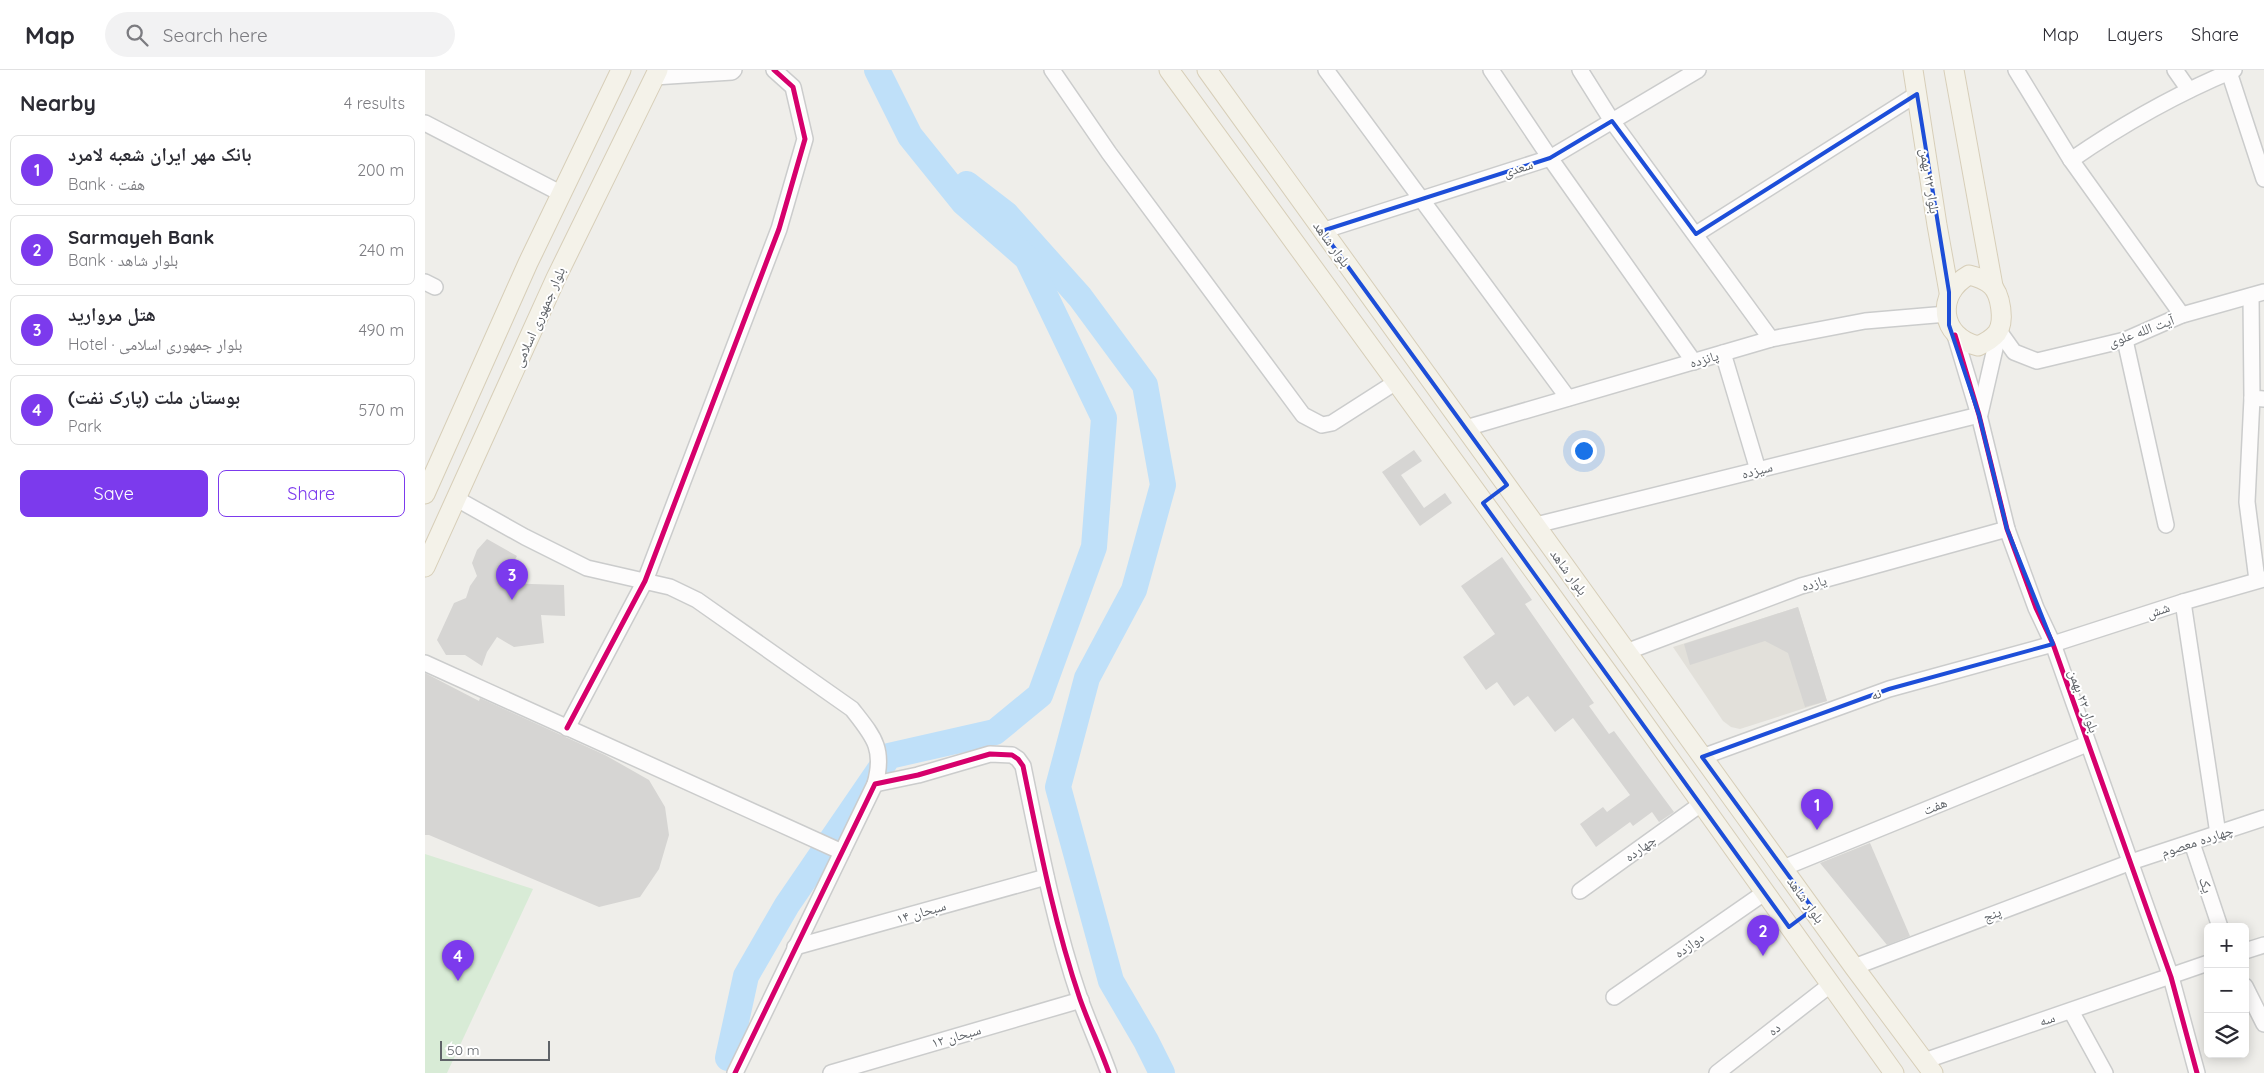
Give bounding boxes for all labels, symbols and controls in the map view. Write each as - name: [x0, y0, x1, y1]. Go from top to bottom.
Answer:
- search box: [105, 12, 455, 57]
- text: Map: [25, 20, 75, 50]
- icon: search: [123, 21, 151, 49]
- text: Search here: [163, 23, 268, 47]
- text: Map: [2042, 23, 2079, 46]
- text: Layers: [2107, 23, 2163, 46]
- text: Share: [2191, 23, 2239, 46]
- text: Nearby: [20, 90, 96, 116]
- text: 4 results: [344, 93, 405, 113]
- text: بانک مهر ایران شعبه لامرد: [68, 142, 251, 166]
- street label: بلوار ۲۲ بهمن: [1916, 147, 1944, 215]
- street label: سعدی: [1501, 155, 1535, 181]
- text: 1: [34, 160, 40, 180]
- text: 200 m: [357, 160, 404, 180]
- text: Bank · هفت: [68, 174, 145, 194]
- street label: بلوار شاهد: [1309, 217, 1355, 271]
- text: Sarmayeh Bank: [68, 225, 214, 249]
- text: 2: [32, 240, 42, 260]
- text: 240 m: [358, 240, 404, 260]
- text: Bank · بلوار شاهد: [68, 250, 178, 270]
- street label: بلوار جمهوری اسلامی: [509, 264, 569, 370]
- text: هتل مروارید: [68, 302, 156, 326]
- street label: آیت الله علوی: [2106, 311, 2177, 351]
- text: 3: [33, 320, 41, 340]
- text: 490 m: [358, 320, 404, 340]
- text: Hotel · بلوار جمهوری اسلامی: [68, 334, 242, 354]
- street label: پانزده: [1687, 346, 1721, 372]
- text: بوستان ملت (پارک نفت): [68, 385, 240, 409]
- text: 4: [32, 400, 42, 420]
- text: 570 m: [359, 400, 404, 420]
- text: Park: [68, 416, 102, 436]
- your location: [1571, 438, 1597, 464]
- street label: سیزده: [1740, 457, 1774, 483]
- button: Save: [20, 470, 208, 517]
- button: Share: [218, 470, 405, 517]
- street label: بلوار شاهد: [1546, 545, 1592, 599]
- pin: 3: [496, 559, 528, 600]
- street label: یازده: [1799, 571, 1829, 595]
- street label: شش: [2144, 598, 2172, 622]
- street label: بلوار ۲۲ بهمن: [2065, 667, 2103, 735]
- street label: نه: [1868, 684, 1884, 704]
- pin: 1: [1801, 789, 1833, 830]
- street label: هفت: [1921, 793, 1949, 819]
- street label: چهارده معصوم: [2159, 821, 2236, 862]
- street label: چهارده: [1621, 830, 1659, 865]
- street label: بلوار شاهد: [1783, 873, 1829, 927]
- street label: یک: [2195, 875, 2217, 896]
- street label: سبحان ۱۴: [894, 896, 948, 928]
- street label: پنج: [1980, 902, 2004, 927]
- pin: 2: [1747, 915, 1779, 956]
- map controls: [2204, 923, 2249, 1058]
- button: +: [2204, 923, 2249, 968]
- street label: دوازده: [1670, 928, 1708, 962]
- pin: 4: [442, 940, 474, 981]
- button: −: [2204, 968, 2249, 1013]
- street label: سه: [2037, 1008, 2057, 1030]
- button: layers: [2204, 1013, 2249, 1058]
- street label: ده: [1764, 1018, 1784, 1040]
- street label: سبحان ۱۲: [929, 1020, 983, 1052]
- scale bar: [440, 1038, 550, 1061]
- text: 50 m: [447, 1041, 480, 1059]

